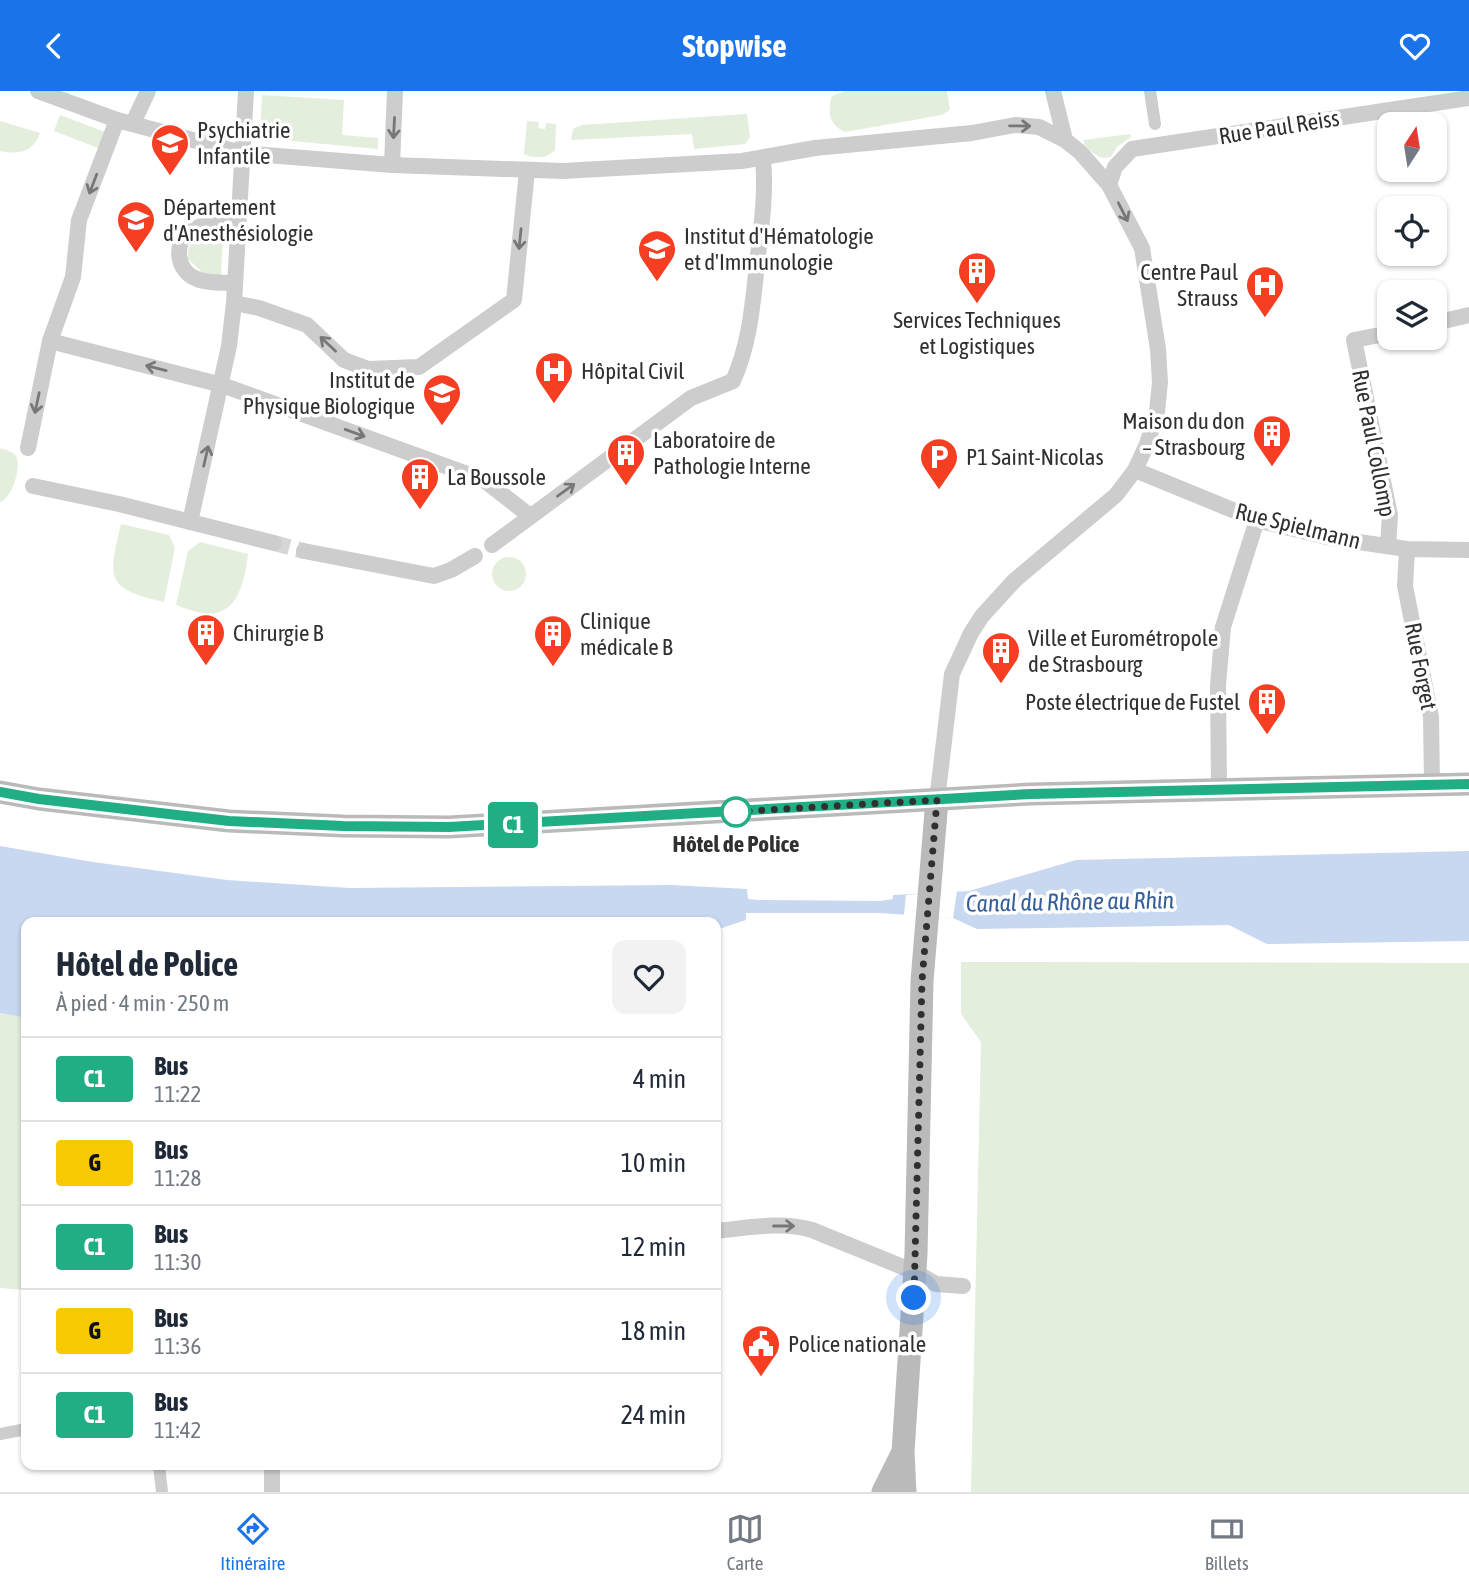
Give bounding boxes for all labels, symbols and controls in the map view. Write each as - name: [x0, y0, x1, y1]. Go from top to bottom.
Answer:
- icon: back: [35, 27, 73, 65]
- text: Stopwise: [682, 27, 787, 64]
- icon: heart: [1396, 27, 1434, 65]
- street label: Rue Paul Reiss: [1217, 105, 1341, 149]
- north arrow: [1377, 112, 1447, 182]
- map controls: [1377, 112, 1447, 350]
- one-way arrow: [387, 116, 400, 139]
- place label: Psychiatrie Infantile: [197, 117, 290, 169]
- one-way arrow: [1008, 120, 1031, 133]
- school or university icon: Psychiatrie Infantile: [149, 122, 191, 177]
- one-way arrow: [86, 173, 98, 195]
- place label: Département d'Anesthésiologie: [163, 194, 313, 246]
- button: locate: [1377, 196, 1447, 266]
- school or university icon: Département d'Anesthésiologie: [115, 199, 157, 254]
- one-way arrow: [1117, 201, 1130, 222]
- place label: Institut d'Hématologie et d'Immunologie: [684, 223, 874, 275]
- one-way arrow: [513, 227, 526, 250]
- school or university icon: Institut d'Hématologie et d'Immunologie: [636, 228, 678, 283]
- building icon: Services Techniques et Logistiques: [956, 250, 998, 305]
- place label: Centre Paul Strauss: [1140, 259, 1238, 311]
- hospital icon: Centre Paul Strauss: [1244, 264, 1286, 319]
- button: layers: [1377, 280, 1447, 350]
- place label: Services Techniques et Logistiques: [893, 307, 1061, 359]
- one-way arrow: [320, 336, 337, 353]
- hospital icon: Hôpital Civil: [533, 350, 575, 405]
- place label: Hôpital Civil: [581, 358, 684, 384]
- one-way arrow: [145, 361, 168, 374]
- place label: Institut de Physique Biologique: [243, 367, 415, 419]
- street label: Rue Paul Collomp: [1347, 367, 1401, 519]
- school or university icon: Institut de Physique Biologique: [421, 372, 463, 427]
- one-way arrow: [30, 391, 44, 414]
- place label: Maison du don – Strasbourg: [1122, 408, 1245, 460]
- building icon: Maison du don – Strasbourg: [1251, 413, 1293, 468]
- place label: Laboratoire de Pathologie Interne: [653, 427, 811, 479]
- one-way arrow: [344, 428, 366, 440]
- building icon: Laboratoire de Pathologie Interne: [605, 432, 647, 487]
- parking icon: P1 Saint-Nicolas: [918, 436, 960, 491]
- place label: P1 Saint-Nicolas: [966, 444, 1104, 470]
- one-way arrow: [199, 445, 213, 468]
- building icon: La Boussole: [399, 456, 441, 511]
- place label: La Boussole: [447, 464, 546, 490]
- one-way arrow: [556, 482, 575, 497]
- street label: Rue Spielmann: [1233, 498, 1363, 554]
- place label: Clinique médicale B: [580, 608, 673, 660]
- building icon: Chirurgie B: [185, 612, 227, 667]
- building icon: Clinique médicale B: [532, 613, 574, 668]
- place label: Chirurgie B: [233, 620, 324, 646]
- street label: Rue Forget: [1400, 620, 1442, 712]
- place label: Ville et Eurométropole de Strasbourg: [1028, 625, 1218, 677]
- building icon: Ville et Eurométropole de Strasbourg: [980, 630, 1022, 685]
- building icon: Poste électrique de Fustel: [1246, 681, 1288, 736]
- place label: Poste électrique de Fustel: [1025, 689, 1240, 715]
- marker: Hôtel de Police: [721, 797, 751, 827]
- line badge: C1: [482, 802, 544, 848]
- text: C1: [502, 811, 524, 838]
- place label: Hôtel de Police: [673, 831, 799, 857]
- water label: Canal du Rhône au Rhin: [966, 886, 1175, 917]
- button: heart: [612, 940, 686, 1014]
- text: Hôtel de Police: [56, 945, 238, 983]
- text: À pied · 4 min · 250 m: [56, 990, 229, 1016]
- text: Bus: [154, 1051, 188, 1081]
- text: 4 min: [633, 1064, 686, 1094]
- text: C1: [83, 1065, 106, 1092]
- text: 11:22: [154, 1081, 201, 1107]
- text: Bus: [154, 1135, 188, 1165]
- text: 10 min: [621, 1148, 686, 1178]
- text: G: [88, 1149, 101, 1176]
- text: 11:28: [154, 1165, 201, 1191]
- text: Bus: [154, 1219, 188, 1249]
- one-way arrow: [772, 1219, 795, 1233]
- text: 12 min: [621, 1232, 686, 1262]
- text: C1: [83, 1233, 106, 1260]
- text: 11:30: [154, 1249, 201, 1275]
- your location: [896, 1280, 931, 1315]
- text: Bus: [154, 1303, 188, 1333]
- text: 18 min: [621, 1316, 686, 1346]
- text: G: [88, 1317, 101, 1344]
- public building icon: Police nationale: [740, 1323, 782, 1378]
- place label: Police nationale: [788, 1331, 926, 1357]
- text: 11:36: [154, 1333, 201, 1359]
- text: Bus: [154, 1387, 188, 1417]
- text: 24 min: [621, 1400, 686, 1430]
- text: C1: [83, 1401, 106, 1428]
- text: 11:42: [154, 1417, 201, 1443]
- tab: Itinéraire: [220, 1510, 285, 1574]
- tab: Carte: [726, 1510, 764, 1574]
- tab: Billets: [1205, 1510, 1249, 1574]

